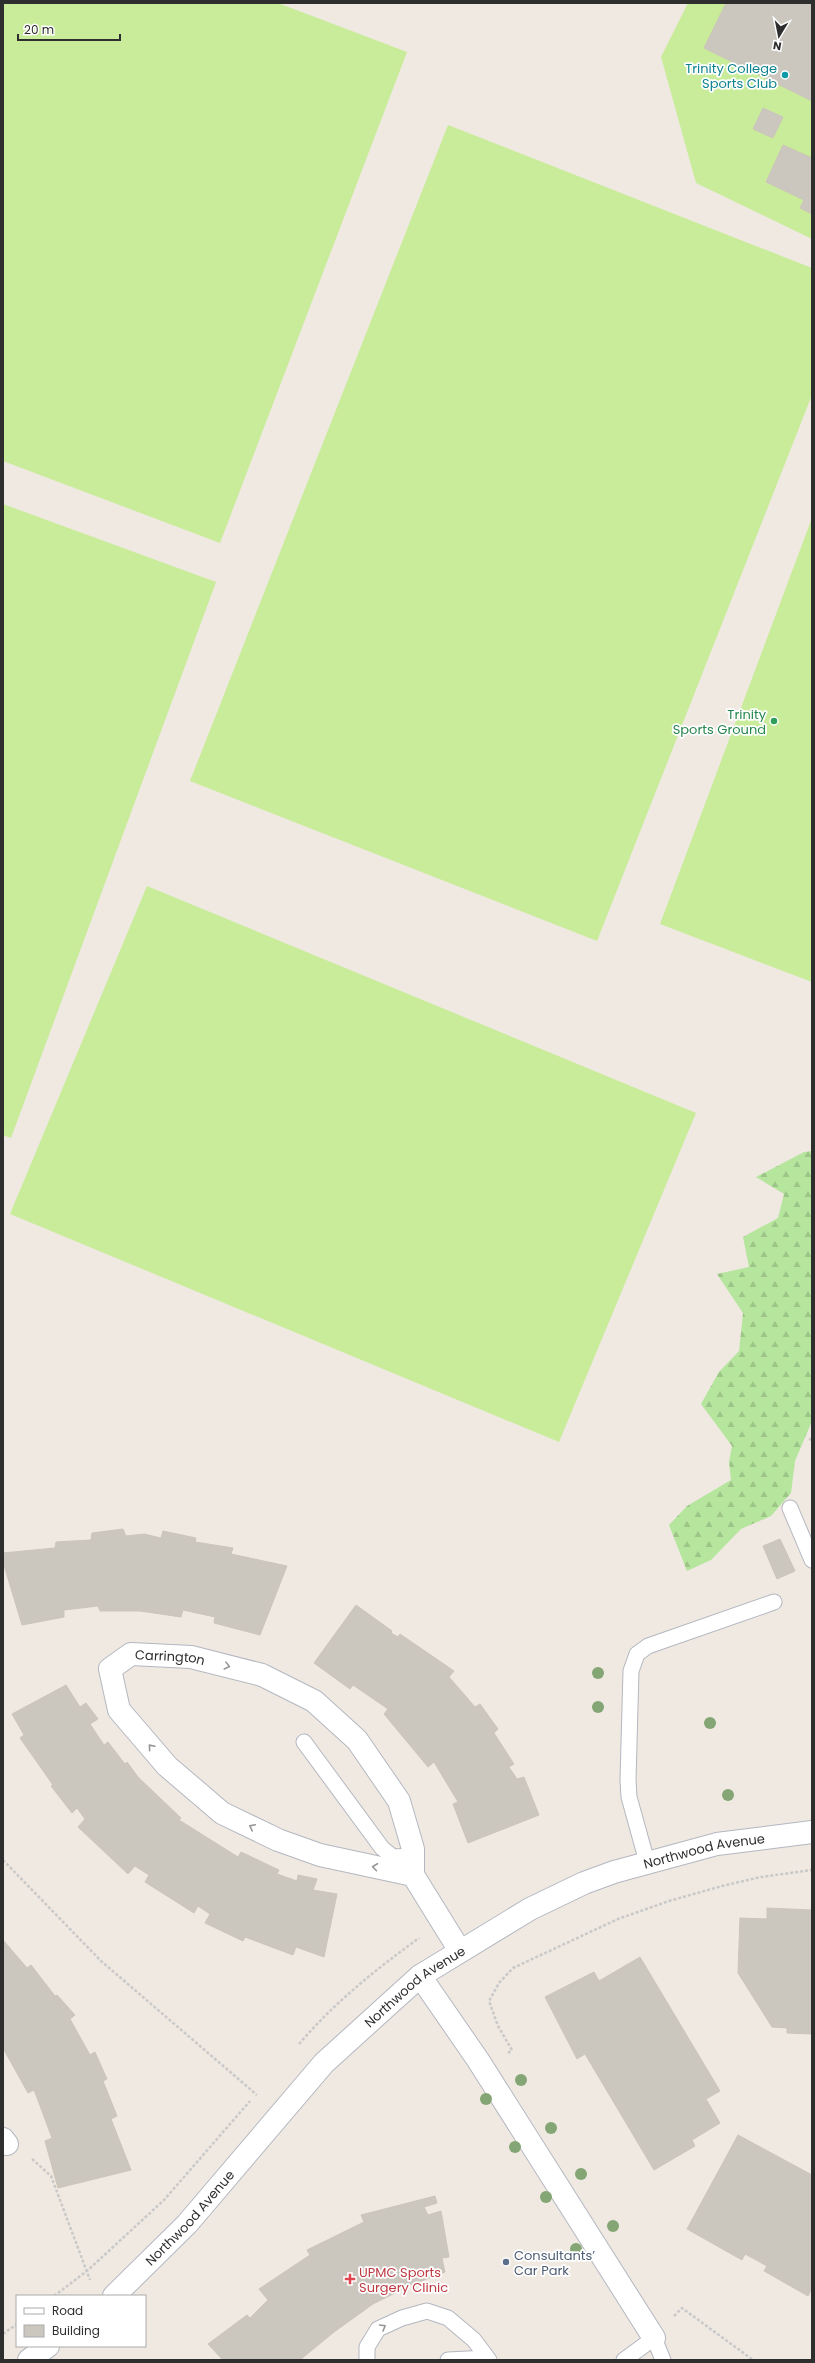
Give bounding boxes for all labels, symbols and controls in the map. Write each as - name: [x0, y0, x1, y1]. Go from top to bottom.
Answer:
- scale bar: [18, 16, 120, 42]
- north arrow: [759, 16, 799, 56]
- text: 20 m: [24, 21, 54, 38]
- text: N: [772, 37, 783, 54]
- place label: Trinity College Sports Club: [685, 59, 777, 93]
- marker: Trinity College Sports Club: [780, 70, 790, 80]
- place label: Trinity Sports Ground: [673, 705, 767, 739]
- marker: Trinity Sports Ground: [769, 716, 779, 726]
- street label: Carrington: [135, 1645, 207, 1670]
- one-way arrow: [223, 1661, 230, 1670]
- one-way arrow: [149, 1745, 156, 1752]
- one-way arrow: [249, 1825, 256, 1832]
- street label: Northwood Avenue: [641, 1829, 766, 1873]
- one-way arrow: [372, 1862, 378, 1871]
- street label: Northwood Avenue: [360, 1941, 469, 2032]
- street label: Northwood Avenue: [141, 2166, 239, 2270]
- place label: Consultants’ Car Park: [514, 2246, 595, 2280]
- marker: Consultants’ Car Park: [501, 2257, 511, 2267]
- place label: UPMC Sports Surgery Clinic: [359, 2263, 448, 2297]
- marker: UPMC Sports Surgery Clinic: [344, 2273, 356, 2285]
- legend: [16, 2295, 146, 2347]
- text: Road: [52, 2302, 83, 2319]
- text: Building: [52, 2322, 100, 2339]
- one-way arrow: [378, 2325, 385, 2332]

